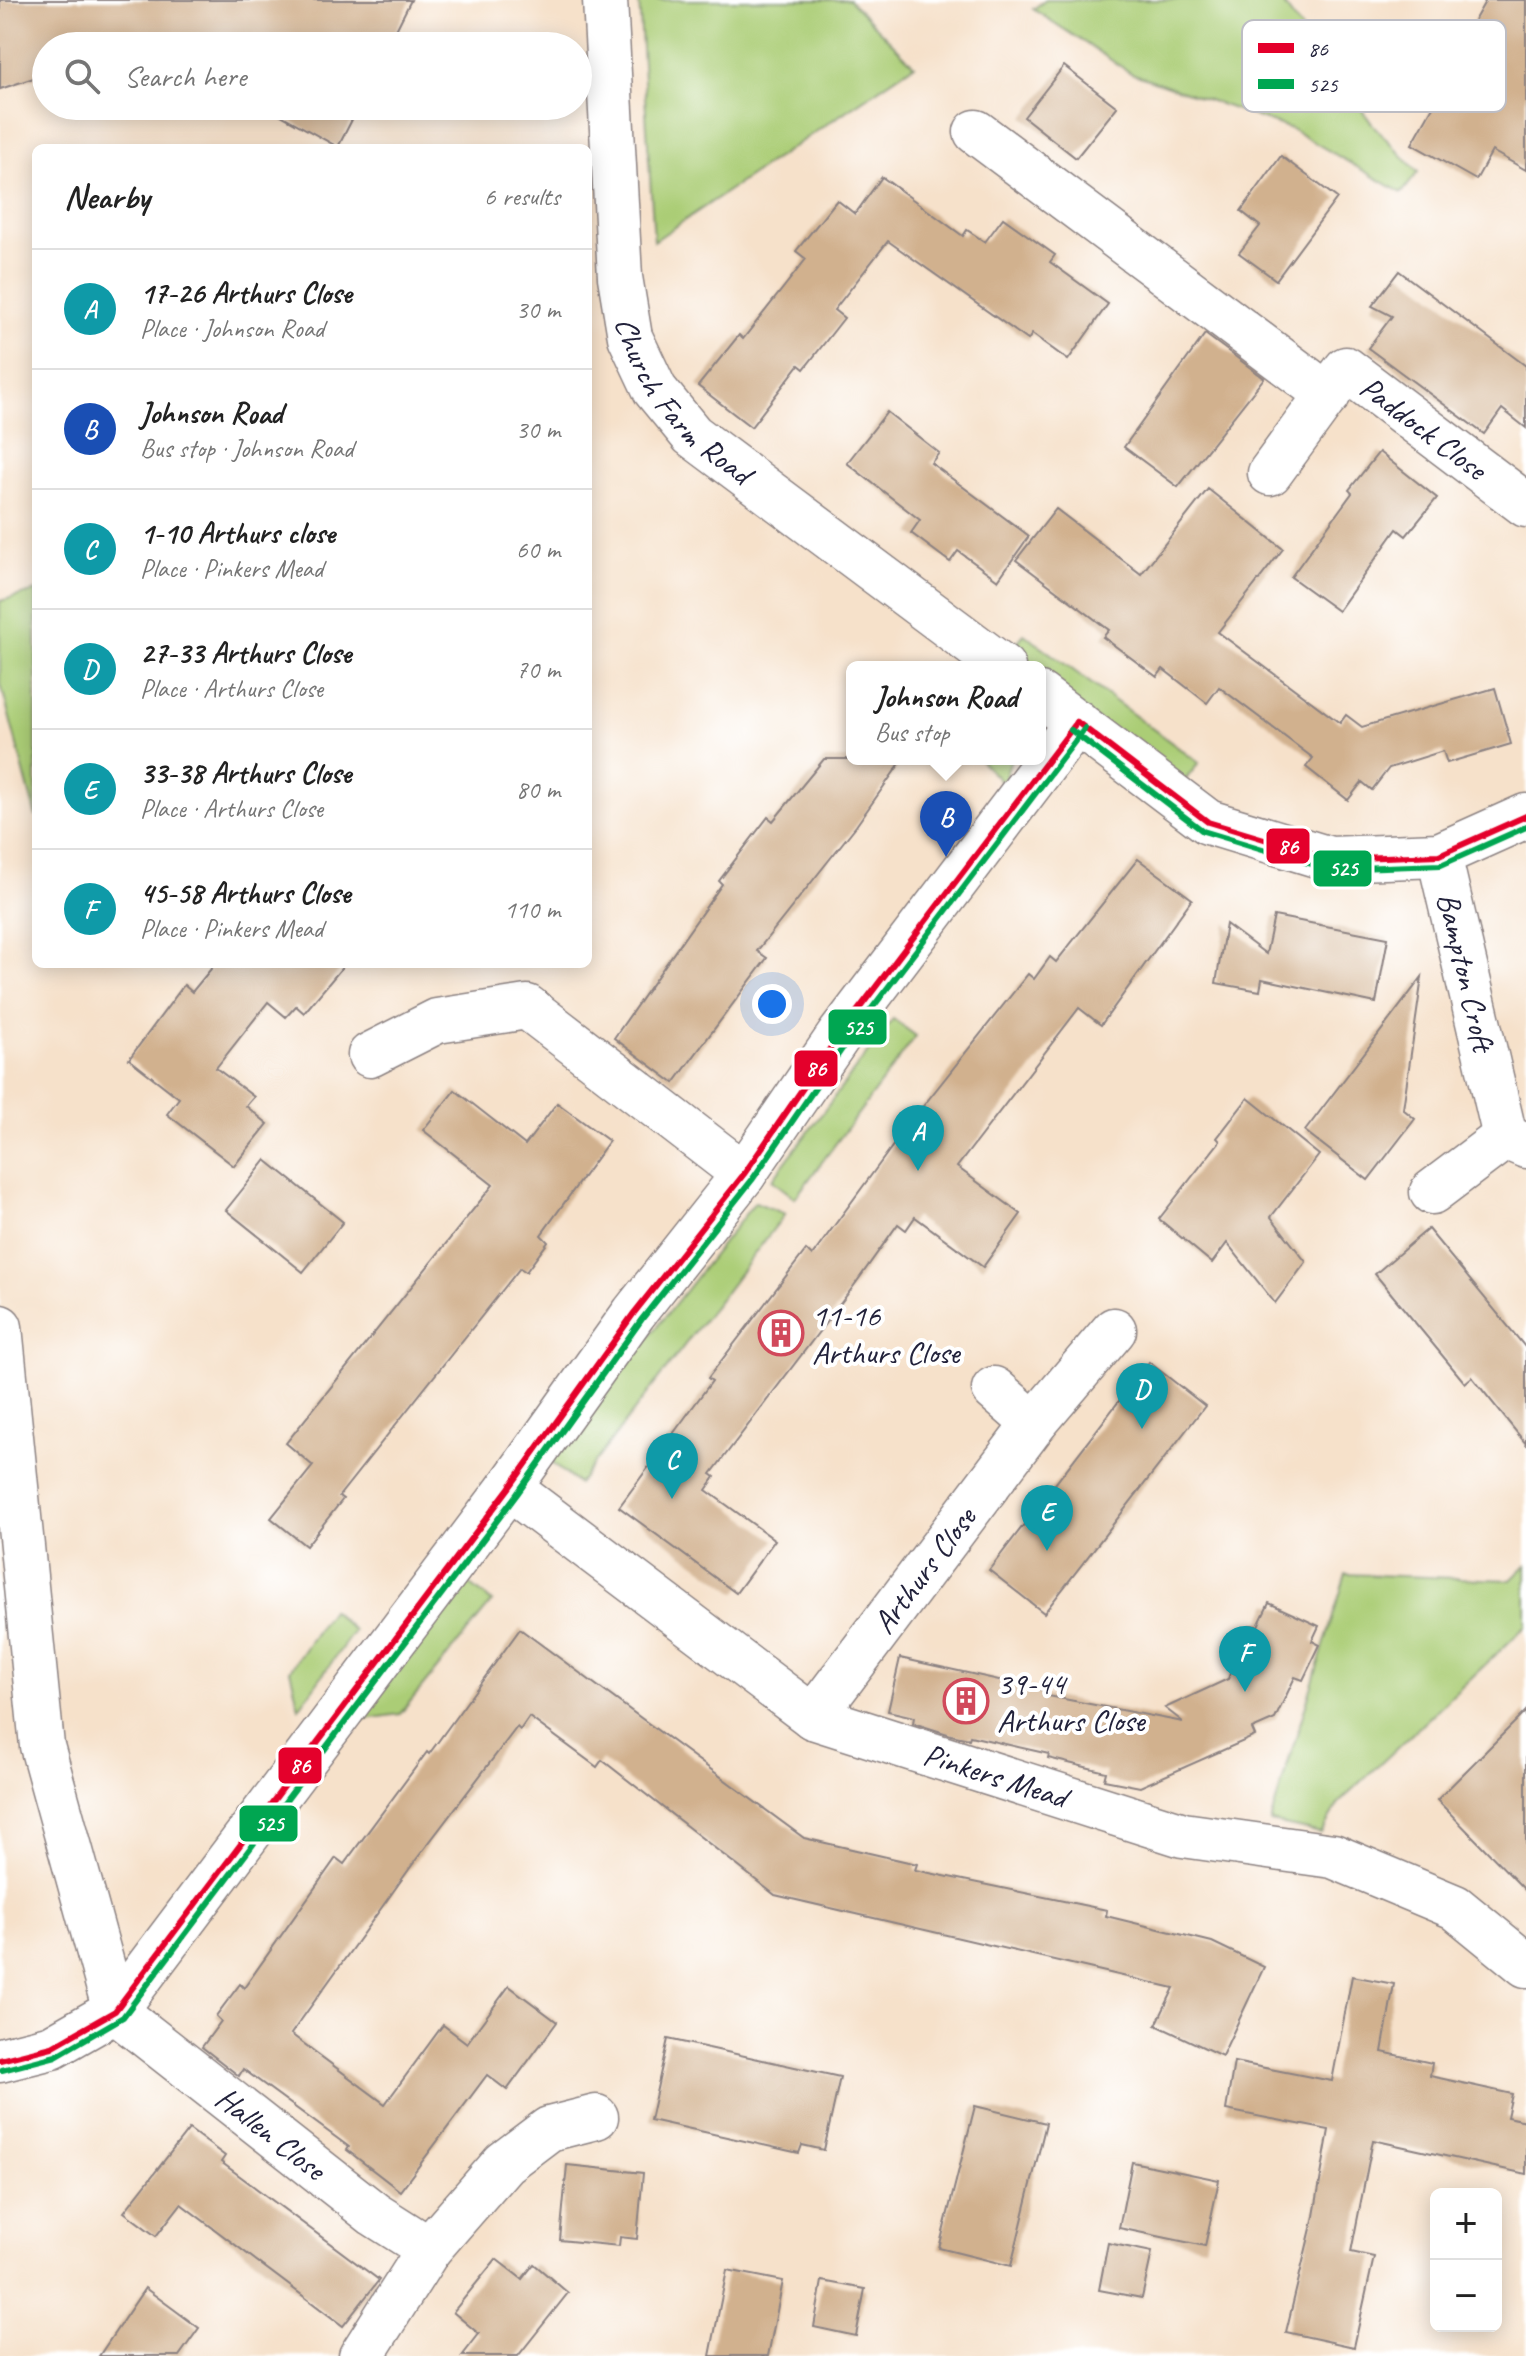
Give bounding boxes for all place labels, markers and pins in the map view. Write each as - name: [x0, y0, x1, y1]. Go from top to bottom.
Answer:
- pin: B: [920, 791, 972, 857]
- pin: A: [892, 1105, 944, 1171]
- place label: 11-16 Arthurs Close: [812, 1295, 962, 1373]
- building icon: 11-16 Arthurs Close: [757, 1309, 805, 1357]
- pin: D: [1116, 1363, 1168, 1429]
- pin: C: [646, 1433, 698, 1499]
- pin: E: [1021, 1485, 1073, 1551]
- pin: F: [1219, 1626, 1271, 1692]
- place label: 39-44 Arthurs Close: [997, 1663, 1147, 1741]
- building icon: 39-44 Arthurs Close: [942, 1677, 990, 1725]

